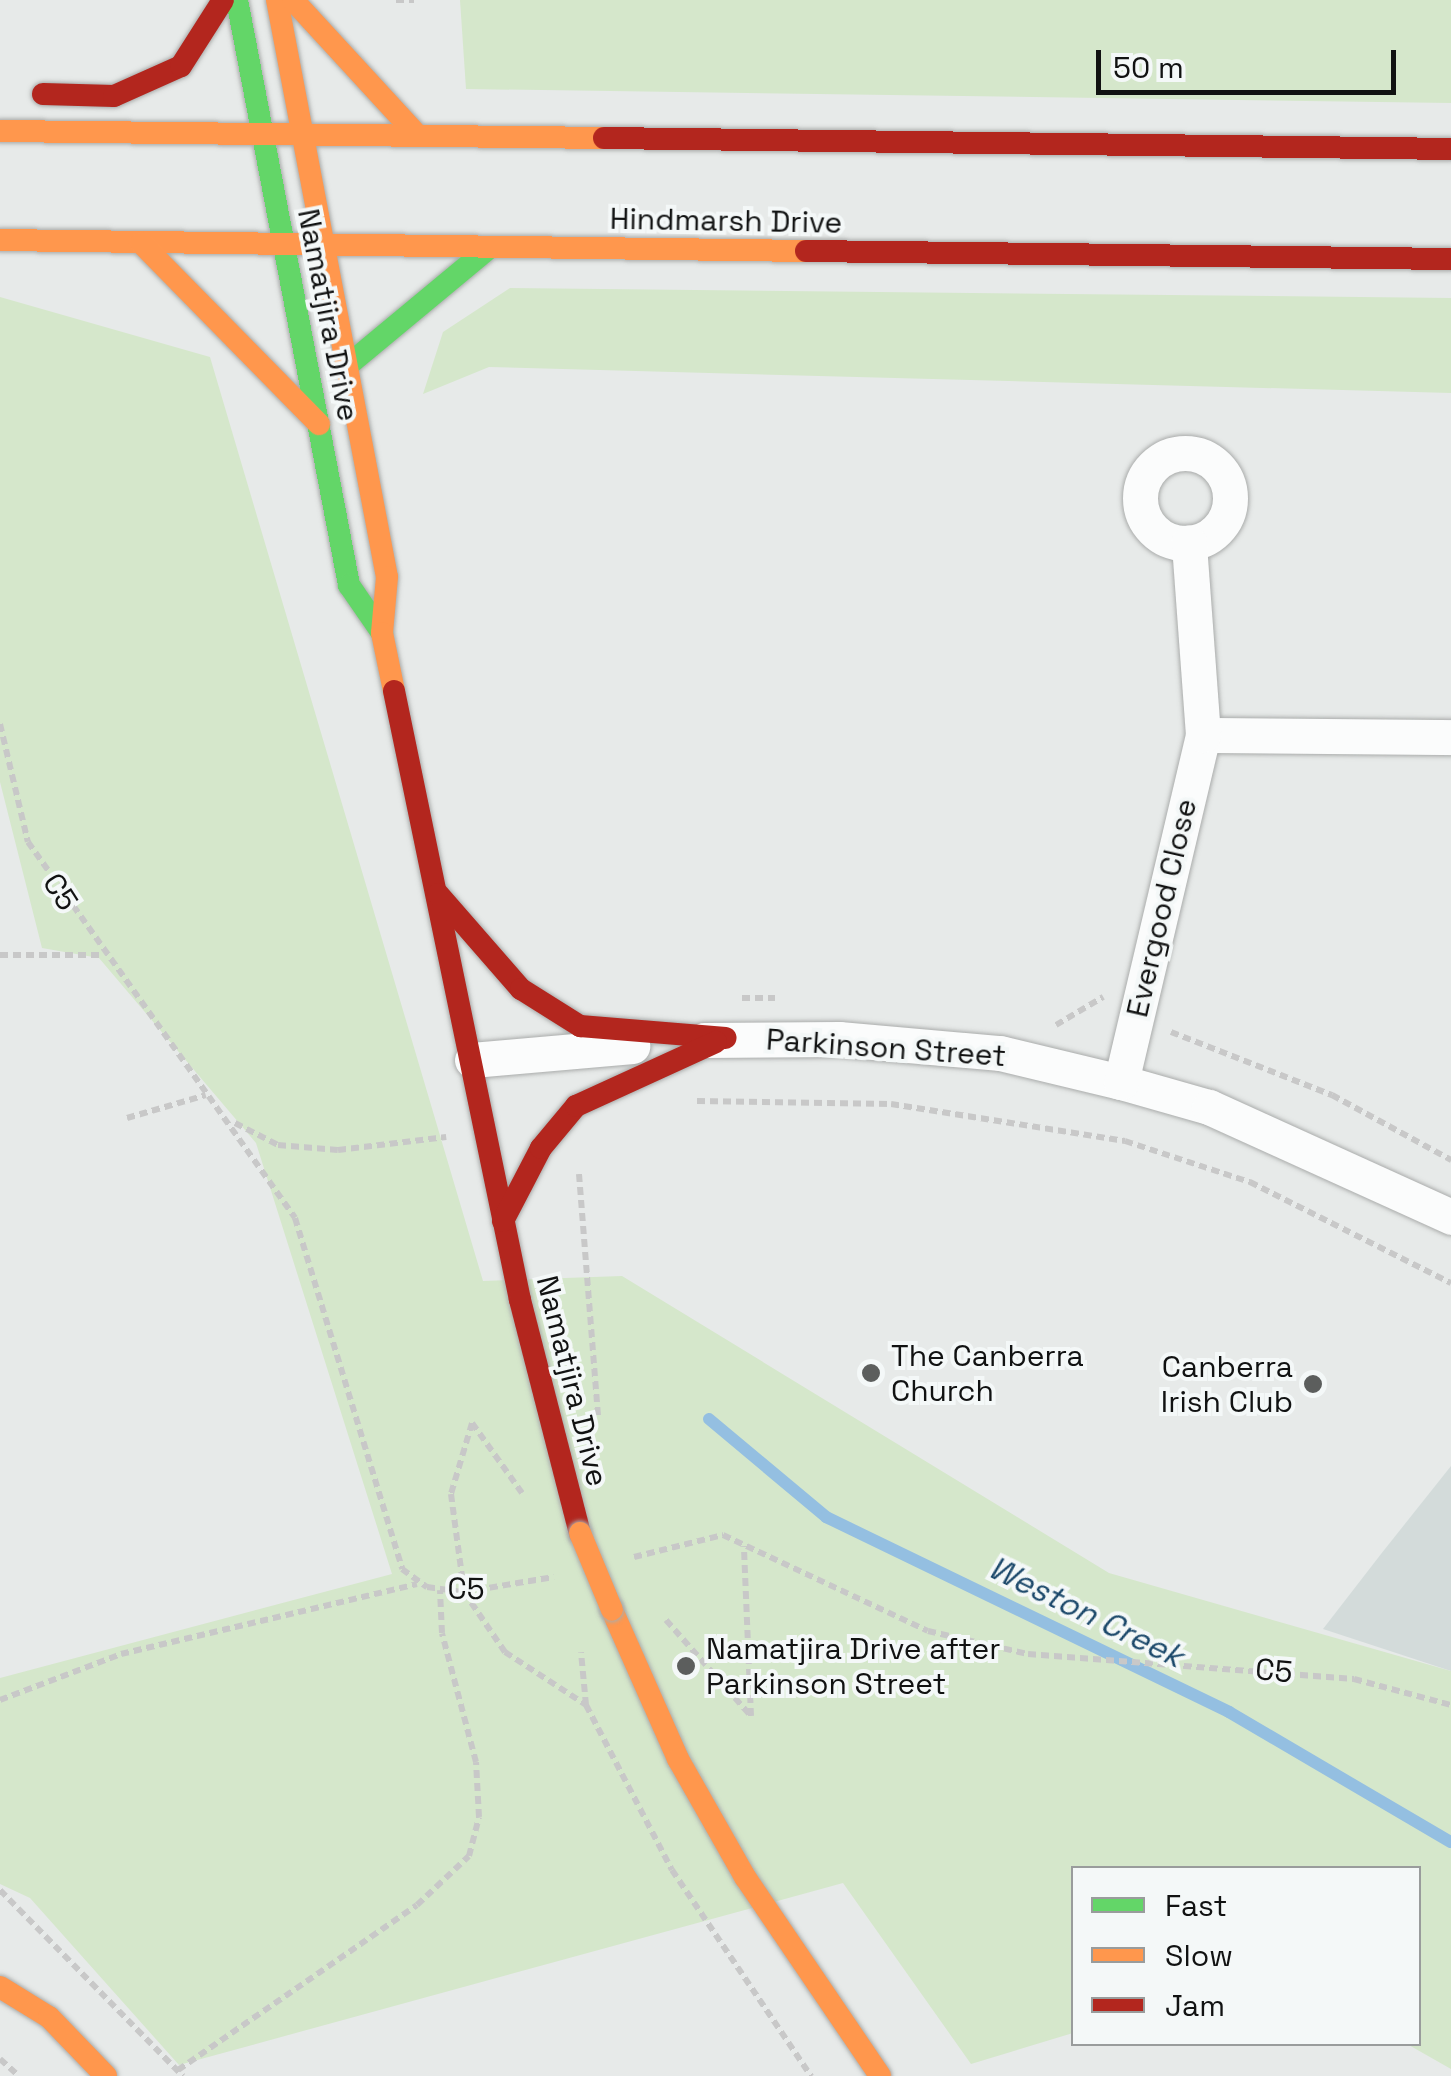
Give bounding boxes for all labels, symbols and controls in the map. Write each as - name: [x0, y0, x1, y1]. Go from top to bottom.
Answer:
- scale bar: [1101, 30, 1401, 92]
- text: 50 m: [1113, 48, 1184, 87]
- street label: Hindmarsh Drive: [609, 201, 843, 241]
- street label: Namatjira Drive: [290, 206, 366, 424]
- street label: Evergood Close: [1119, 795, 1205, 1021]
- street label: C5: [35, 867, 85, 917]
- street label: Parkinson Street: [765, 1022, 1007, 1074]
- street label: Namatjira Drive: [528, 1272, 616, 1490]
- place label: The Canberra Church: [891, 1338, 1084, 1408]
- place label: Canberra Irish Club: [1161, 1349, 1293, 1420]
- marker: The Canberra Church: [860, 1362, 882, 1384]
- marker: Canberra Irish Club: [1302, 1373, 1324, 1395]
- water label: Weston Creek: [982, 1548, 1190, 1676]
- street label: C5: [447, 1571, 485, 1607]
- place label: Namatjira Drive after Parkinson Street: [706, 1631, 1001, 1702]
- street label: C5: [1254, 1651, 1294, 1691]
- marker: Namatjira Drive after Parkinson Street: [675, 1655, 697, 1677]
- legend: [1071, 1866, 1421, 2046]
- text: Fast: [1165, 1886, 1227, 1925]
- text: Slow: [1165, 1936, 1233, 1975]
- text: Jam: [1165, 1986, 1225, 2025]

